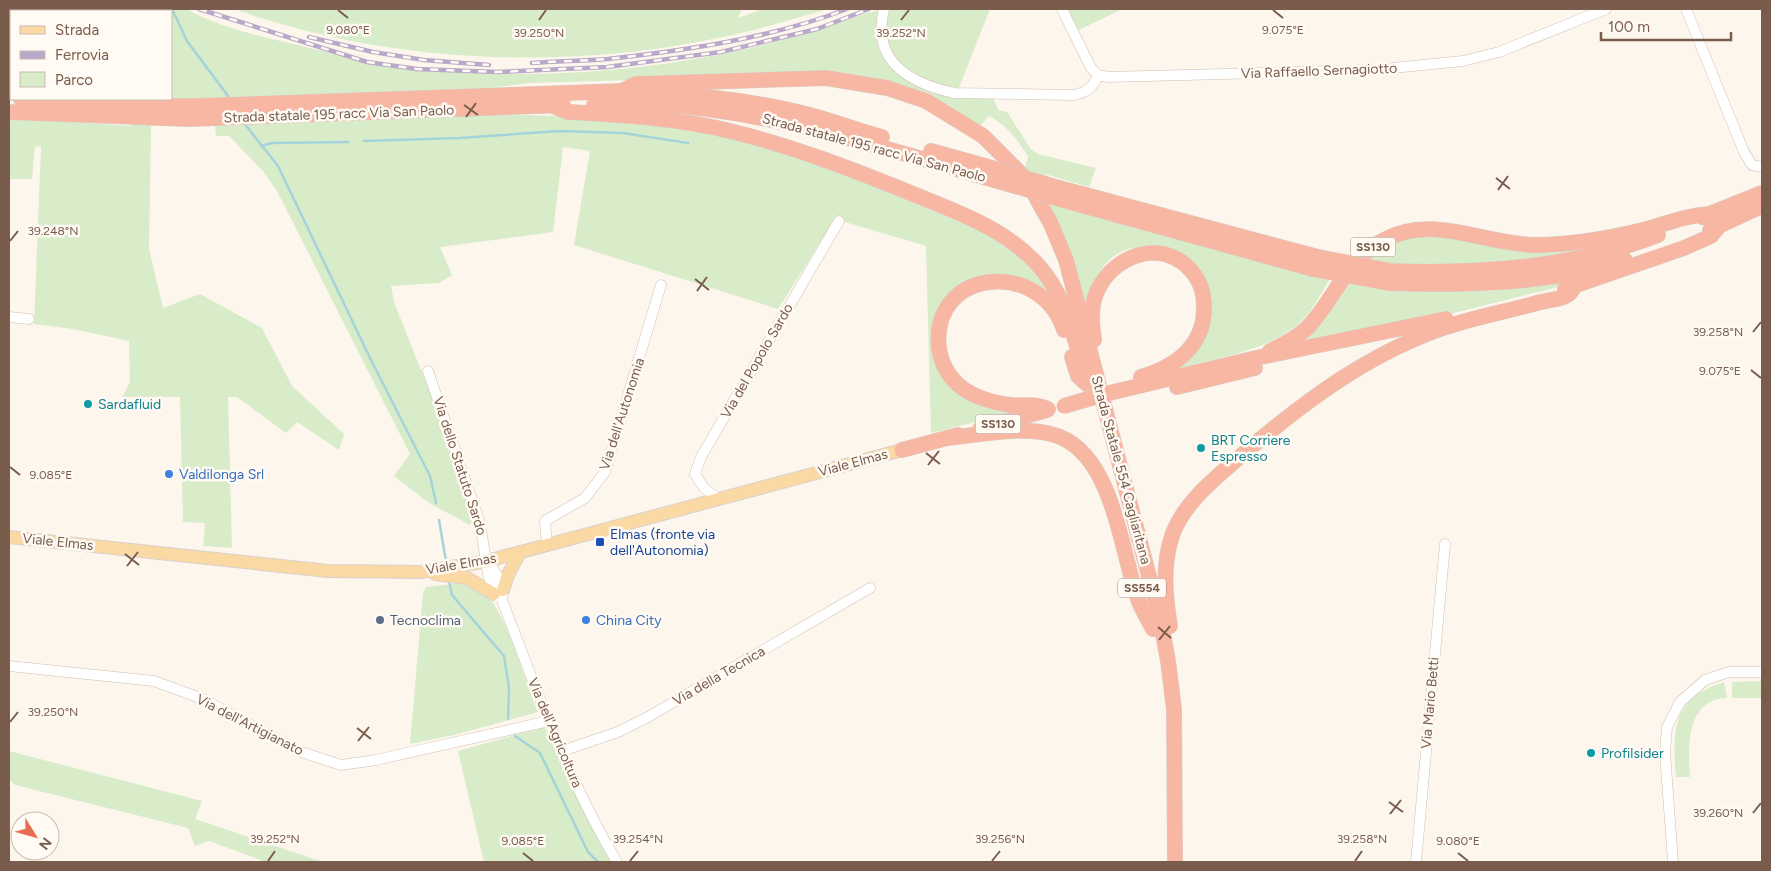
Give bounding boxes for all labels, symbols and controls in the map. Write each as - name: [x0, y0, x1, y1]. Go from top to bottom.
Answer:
- legend: [10, 10, 172, 100]
- scale bar: [1601, 10, 1731, 42]
- text: 100 m: [1608, 18, 1650, 36]
- text: Strada: [55, 21, 99, 39]
- text: 9.080°E: [326, 23, 370, 37]
- text: 9.075°E: [1262, 23, 1304, 37]
- text: 39.250°N: [514, 26, 564, 40]
- text: 39.252°N: [876, 26, 926, 40]
- text: Ferrovia: [55, 46, 109, 64]
- street label: Via Raffaello Sernagiotto: [1241, 60, 1397, 82]
- text: Parco: [55, 71, 93, 89]
- street label: Strada statale 195 racc Via San Paolo: [223, 101, 455, 127]
- street label: Strada statale 195 racc Via San Paolo: [760, 110, 988, 186]
- text: 39.248°N: [27, 224, 79, 238]
- road number: SS130: [1350, 238, 1396, 256]
- street label: Via del Popolo Sardo: [717, 301, 797, 421]
- text: 39.258°N: [1693, 325, 1743, 339]
- street label: Via dell'Autonomia: [596, 356, 648, 472]
- text: 9.075°E: [1699, 364, 1741, 378]
- street label: Strada Statale 554 Cagliaritana: [1088, 374, 1154, 566]
- street label: Via dello Statuto Sardo: [430, 394, 490, 538]
- place label: Sardafluid: [98, 396, 161, 413]
- marker: Sardafluid: [82, 398, 94, 410]
- road number: SS130: [976, 414, 1020, 434]
- place label: BRT Corriere Espresso: [1211, 432, 1291, 465]
- marker: BRT Corriere Espresso: [1195, 442, 1207, 454]
- street label: Viale Elmas: [816, 446, 890, 480]
- place label: Valdilonga Srl: [179, 466, 264, 483]
- text: 9.085°E: [30, 468, 72, 482]
- marker: Valdilonga Srl: [163, 468, 175, 480]
- place label: Elmas (fronte via dell'Autonomia): [610, 526, 715, 559]
- street label: Viale Elmas: [22, 530, 94, 554]
- marker: Elmas (fronte via dell'Autonomia): [594, 536, 606, 548]
- street label: Viale Elmas: [424, 549, 498, 579]
- road number: SS554: [1118, 578, 1166, 598]
- place label: Tecnoclima: [390, 612, 461, 629]
- place label: China City: [596, 612, 662, 629]
- marker: Tecnoclima: [374, 614, 386, 626]
- marker: China City: [580, 614, 592, 626]
- street label: Via della Tecnica: [670, 643, 768, 709]
- street label: Via Mario Betti: [1418, 656, 1442, 750]
- street label: Via dell'Agricoltura: [524, 676, 586, 790]
- street label: Via dell'Artigianato: [194, 691, 306, 759]
- text: 39.250°N: [28, 705, 78, 719]
- place label: Profilsider: [1601, 745, 1664, 762]
- marker: Profilsider: [1585, 747, 1597, 759]
- text: 39.260°N: [1693, 806, 1743, 820]
- north arrow: [10, 811, 60, 861]
- text: 39.252°N: [250, 832, 300, 846]
- text: 39.254°N: [613, 832, 663, 846]
- text: 39.256°N: [975, 832, 1025, 846]
- text: 39.258°N: [1337, 832, 1387, 846]
- text: N: [35, 834, 55, 853]
- text: 9.085°E: [502, 834, 544, 848]
- text: 9.080°E: [1436, 834, 1480, 848]

